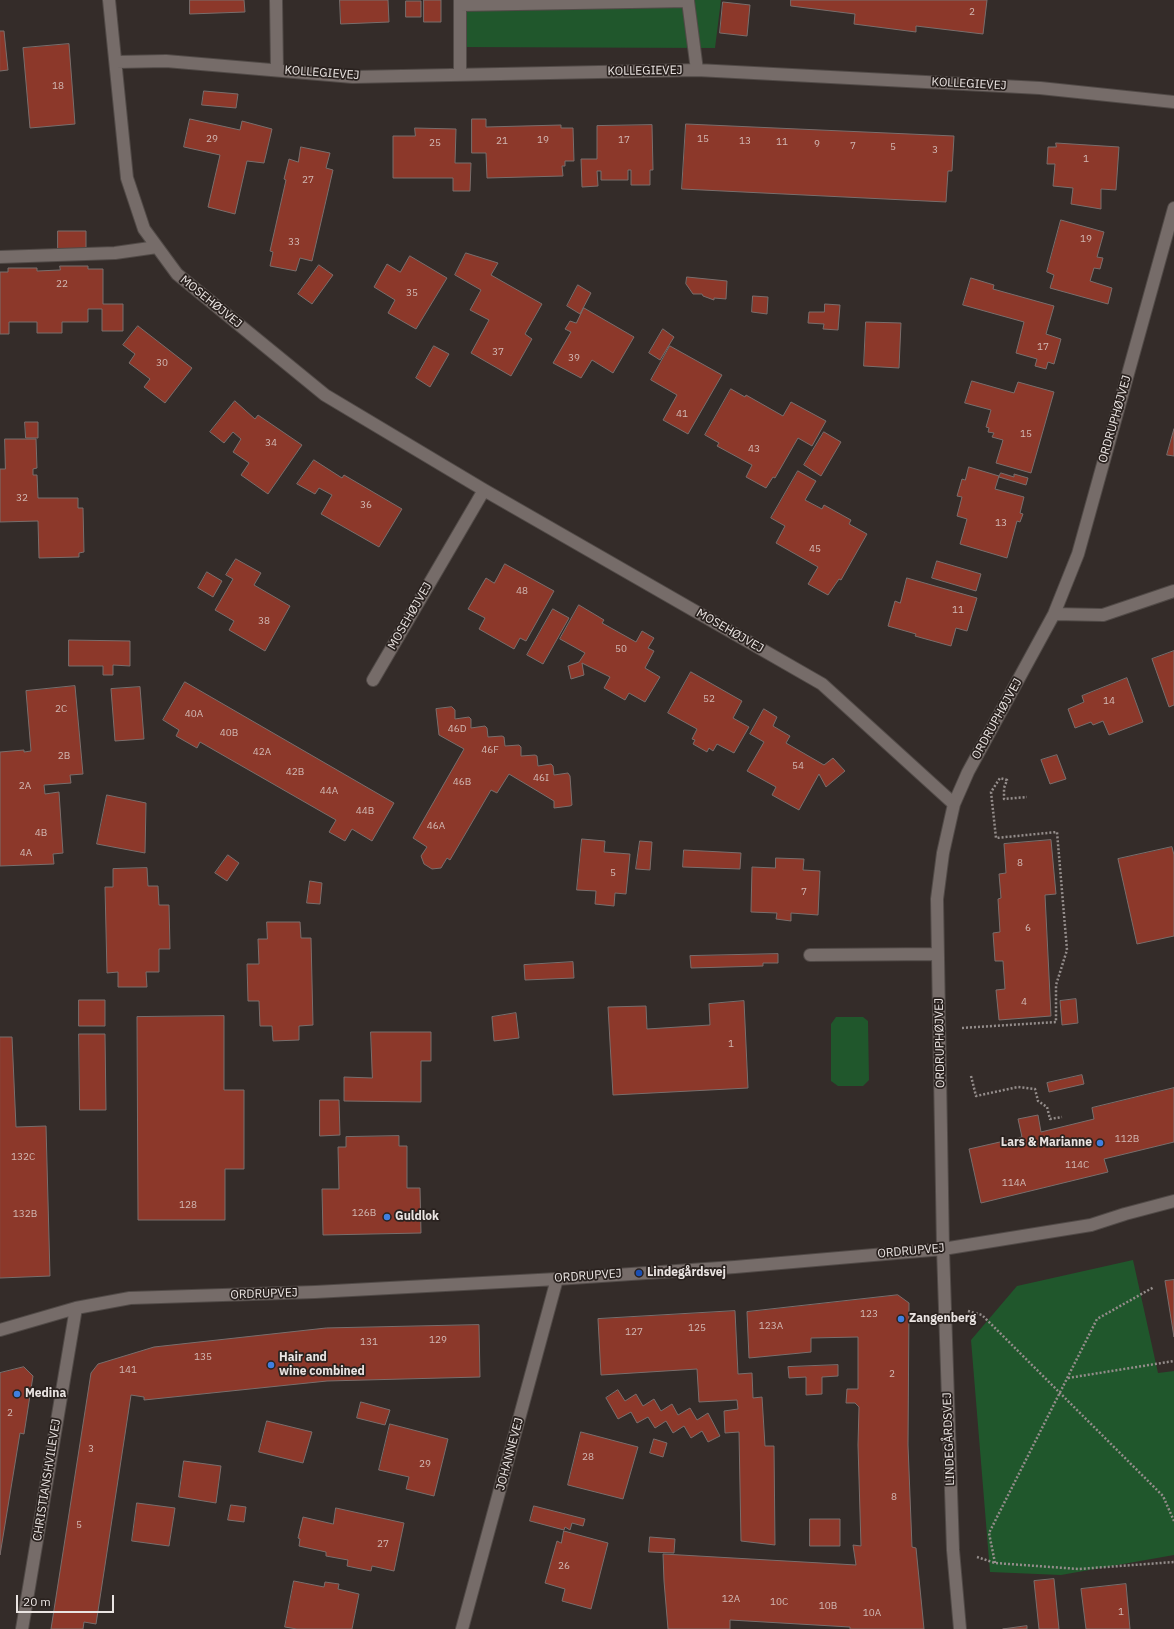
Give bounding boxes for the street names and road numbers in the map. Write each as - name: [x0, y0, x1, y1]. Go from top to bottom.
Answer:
- street label: KOLLEGIEVEJ: [284, 63, 360, 83]
- street label: KOLLEGIEVEJ: [607, 63, 683, 79]
- street label: KOLLEGIEVEJ: [931, 75, 1007, 93]
- street label: MOSEHØJVEJ: [177, 273, 245, 331]
- street label: ORDRUPHØJVEJ: [1096, 374, 1134, 464]
- street label: MOSEHØJVEJ: [385, 580, 435, 652]
- street label: MOSEHØJVEJ: [694, 606, 766, 656]
- street label: ORDRUPHØJVEJ: [969, 676, 1025, 762]
- street label: ORDRUPHØJVEJ: [932, 998, 948, 1088]
- street label: ORDRUPVEJ: [877, 1241, 945, 1261]
- street label: ORDRUPVEJ: [554, 1266, 622, 1286]
- street label: ORDRUPVEJ: [230, 1286, 298, 1302]
- street label: LINDEGÅRDSVEJ: [940, 1392, 958, 1486]
- street label: JOHANNEVEJ: [493, 1416, 527, 1492]
- street label: CHRISTIANSHVILEVEJ: [30, 1418, 64, 1542]

